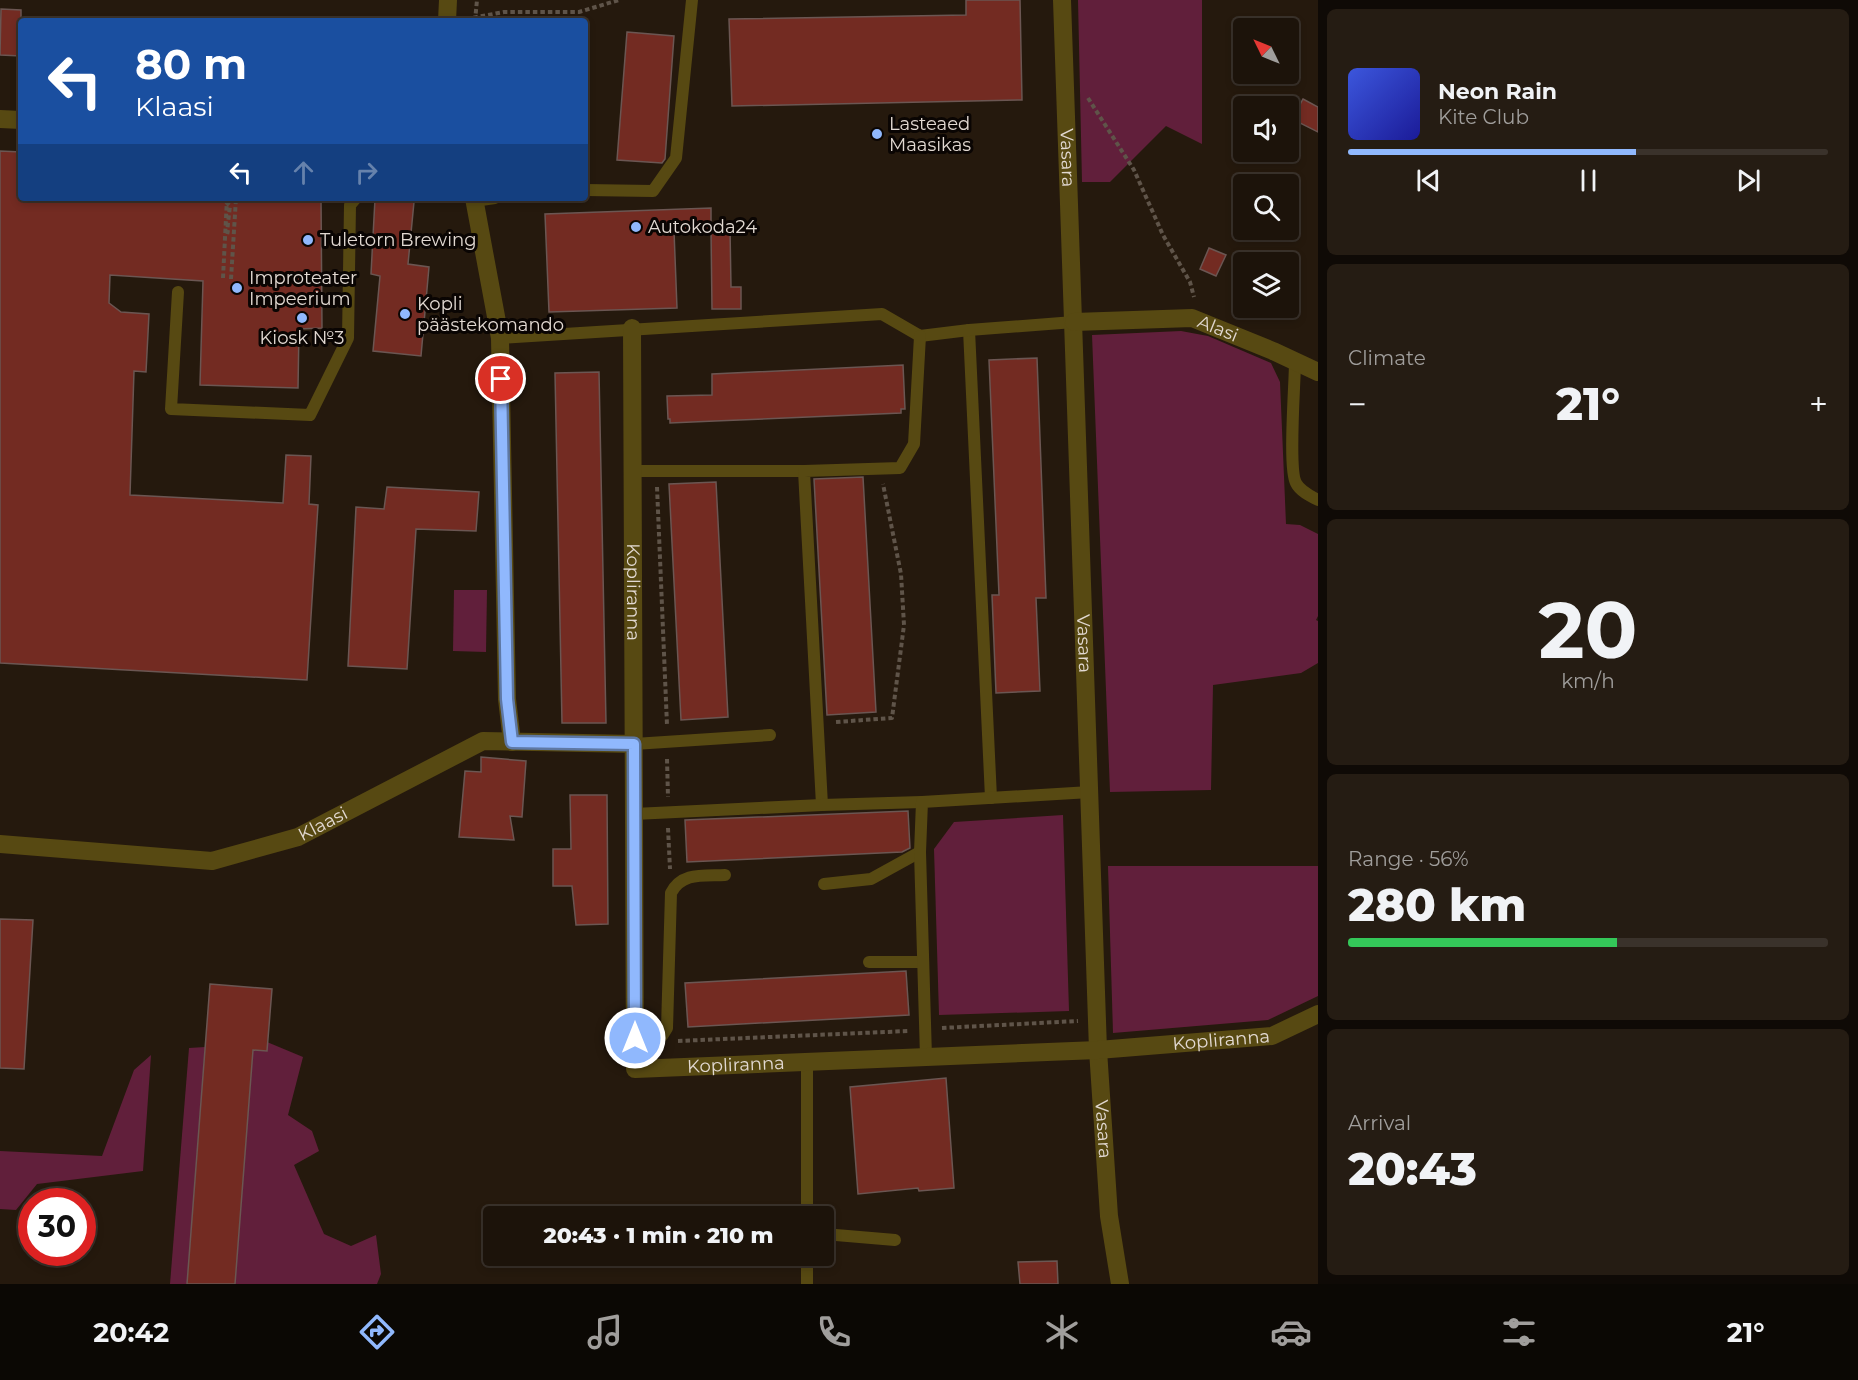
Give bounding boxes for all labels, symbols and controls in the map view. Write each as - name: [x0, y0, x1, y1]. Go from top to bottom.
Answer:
- north arrow: [1233, 18, 1299, 84]
- map controls: [1233, 18, 1299, 318]
- text: 80 m: [135, 38, 247, 90]
- icon: left: [36, 42, 114, 120]
- text: Neon Rain: [1438, 78, 1557, 105]
- text: Klaasi: [135, 90, 214, 123]
- button: sound: [1233, 96, 1299, 162]
- text: Kite Club: [1438, 105, 1529, 129]
- place label: Lasteaed Maasikas: [889, 113, 971, 156]
- marker: Lasteaed Maasikas: [870, 127, 884, 141]
- street label: Vasara: [1055, 128, 1079, 188]
- icon: left: [224, 156, 257, 189]
- icon: ahead: [287, 156, 320, 189]
- icon: right: [350, 156, 383, 189]
- icon: previous: [1412, 164, 1445, 197]
- icon: pause: [1572, 164, 1605, 197]
- icon: next: [1732, 164, 1765, 197]
- button: search: [1233, 174, 1299, 240]
- place label: Autokoda24: [648, 216, 757, 238]
- marker: Autokoda24: [629, 220, 643, 234]
- place label: Tuletorn Brewing: [320, 229, 477, 251]
- marker: Tuletorn Brewing: [301, 233, 315, 247]
- button: layers: [1233, 252, 1299, 318]
- place label: Improteater Impeerium: [249, 267, 357, 310]
- marker: Improteater Impeerium: [230, 281, 244, 295]
- place label: Kopli päästekomando: [417, 293, 564, 336]
- marker: Kopli päästekomando: [398, 307, 412, 321]
- street label: Alasi: [1194, 310, 1241, 347]
- marker: Kiosk №3: [295, 311, 309, 325]
- place label: Kiosk №3: [260, 327, 344, 349]
- text: Climate: [1348, 346, 1426, 370]
- pin: [475, 353, 526, 404]
- icon: arrive: [484, 362, 517, 395]
- text: 21°: [1556, 376, 1620, 431]
- text: −: [1348, 384, 1367, 424]
- text: +: [1809, 384, 1828, 424]
- street label: Kopliranna: [622, 543, 644, 641]
- text: 20: [1539, 582, 1637, 678]
- street label: Vasara: [1072, 614, 1096, 673]
- text: km/h: [1561, 669, 1615, 693]
- street label: Klaasi: [294, 802, 351, 846]
- text: Range · 56%: [1348, 847, 1469, 871]
- text: 280 km: [1348, 877, 1526, 932]
- position arrow: [603, 1006, 667, 1070]
- street label: Kopliranna: [1172, 1025, 1271, 1055]
- street label: Kopliranna: [687, 1052, 785, 1078]
- street label: Vasara: [1090, 1099, 1116, 1159]
- text: Arrival: [1348, 1111, 1411, 1135]
- text: 20:43: [1348, 1141, 1477, 1196]
- speed limit sign: 30: [18, 1188, 96, 1266]
- text: 20:43 · 1 min · 210 m: [544, 1222, 773, 1249]
- icon: directions: [356, 1311, 398, 1353]
- icon: music: [584, 1311, 626, 1353]
- icon: phone: [813, 1311, 855, 1353]
- icon: climate: [1041, 1311, 1083, 1353]
- icon: car: [1270, 1311, 1312, 1353]
- icon: filters: [1498, 1311, 1540, 1353]
- text: 20:42: [93, 1316, 169, 1349]
- text: 21°: [1727, 1316, 1765, 1349]

